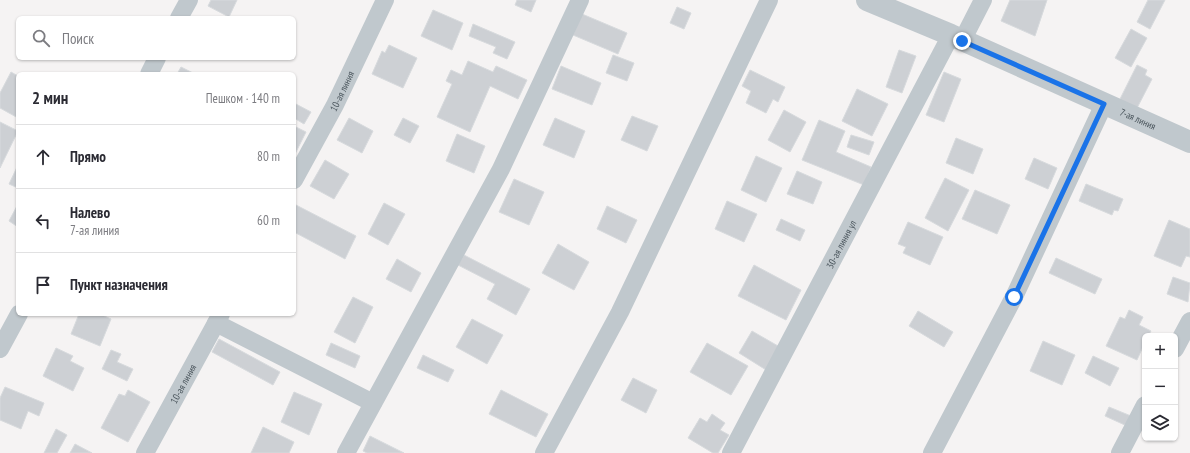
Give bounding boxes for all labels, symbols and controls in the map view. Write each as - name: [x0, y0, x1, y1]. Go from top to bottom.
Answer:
- search box: [16, 16, 296, 60]
- icon: search: [30, 27, 52, 49]
- text: Поиск: [62, 29, 94, 48]
- route end: [953, 32, 971, 50]
- street label: 10-ая линия: [326, 69, 357, 113]
- text: 2 мин: [32, 87, 68, 109]
- text: Пешком · 140 m: [206, 90, 280, 107]
- street label: 7-ая линия: [1118, 105, 1158, 133]
- icon: ahead: [32, 146, 54, 168]
- text: Прямо: [70, 147, 106, 166]
- text: 80 m: [257, 148, 280, 165]
- text: Налево: [70, 203, 110, 222]
- icon: left: [32, 210, 54, 232]
- text: 60 m: [257, 212, 280, 229]
- street label: 30-ая линия ул: [823, 218, 859, 271]
- text: 7-ая линия: [70, 222, 119, 239]
- icon: arrive: [32, 274, 54, 296]
- text: Пункт назначения: [70, 275, 168, 294]
- route start: [1005, 288, 1023, 306]
- map controls: [1142, 333, 1178, 441]
- button: +: [1142, 333, 1178, 369]
- street label: 10-ая линия: [167, 362, 199, 406]
- button: −: [1142, 369, 1178, 405]
- button: layers: [1142, 405, 1178, 441]

